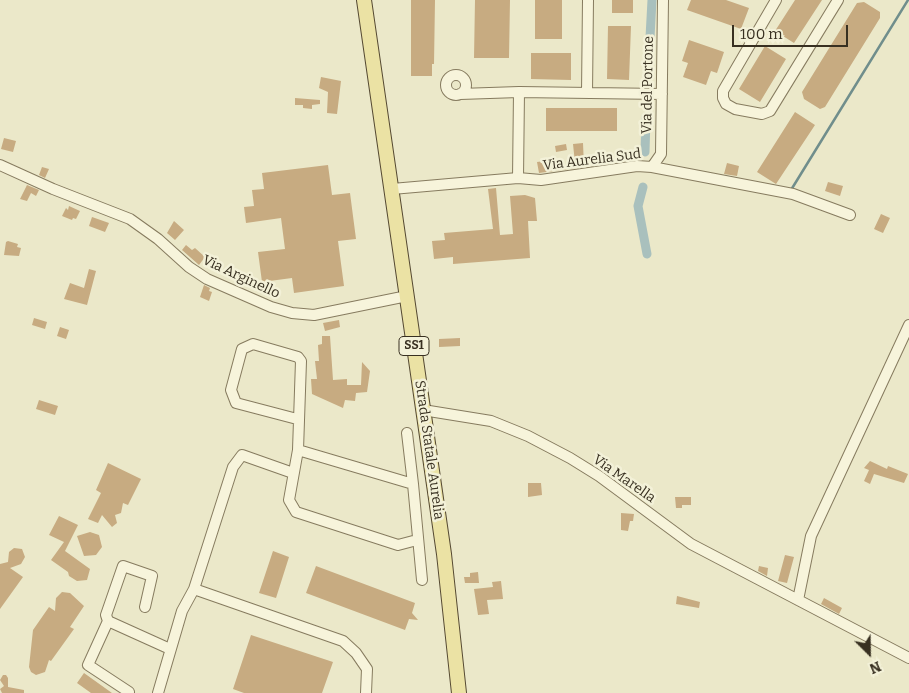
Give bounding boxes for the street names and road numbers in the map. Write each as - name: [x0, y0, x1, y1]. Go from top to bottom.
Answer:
- street label: Via del Portone: [639, 36, 657, 134]
- street label: Via Aurelia Sud: [542, 146, 642, 174]
- street label: Via Arginello: [200, 252, 282, 302]
- road number: SS1: [399, 336, 429, 356]
- street label: Strada Statale Aurelia: [411, 379, 447, 521]
- street label: Via Marella: [590, 451, 658, 507]

